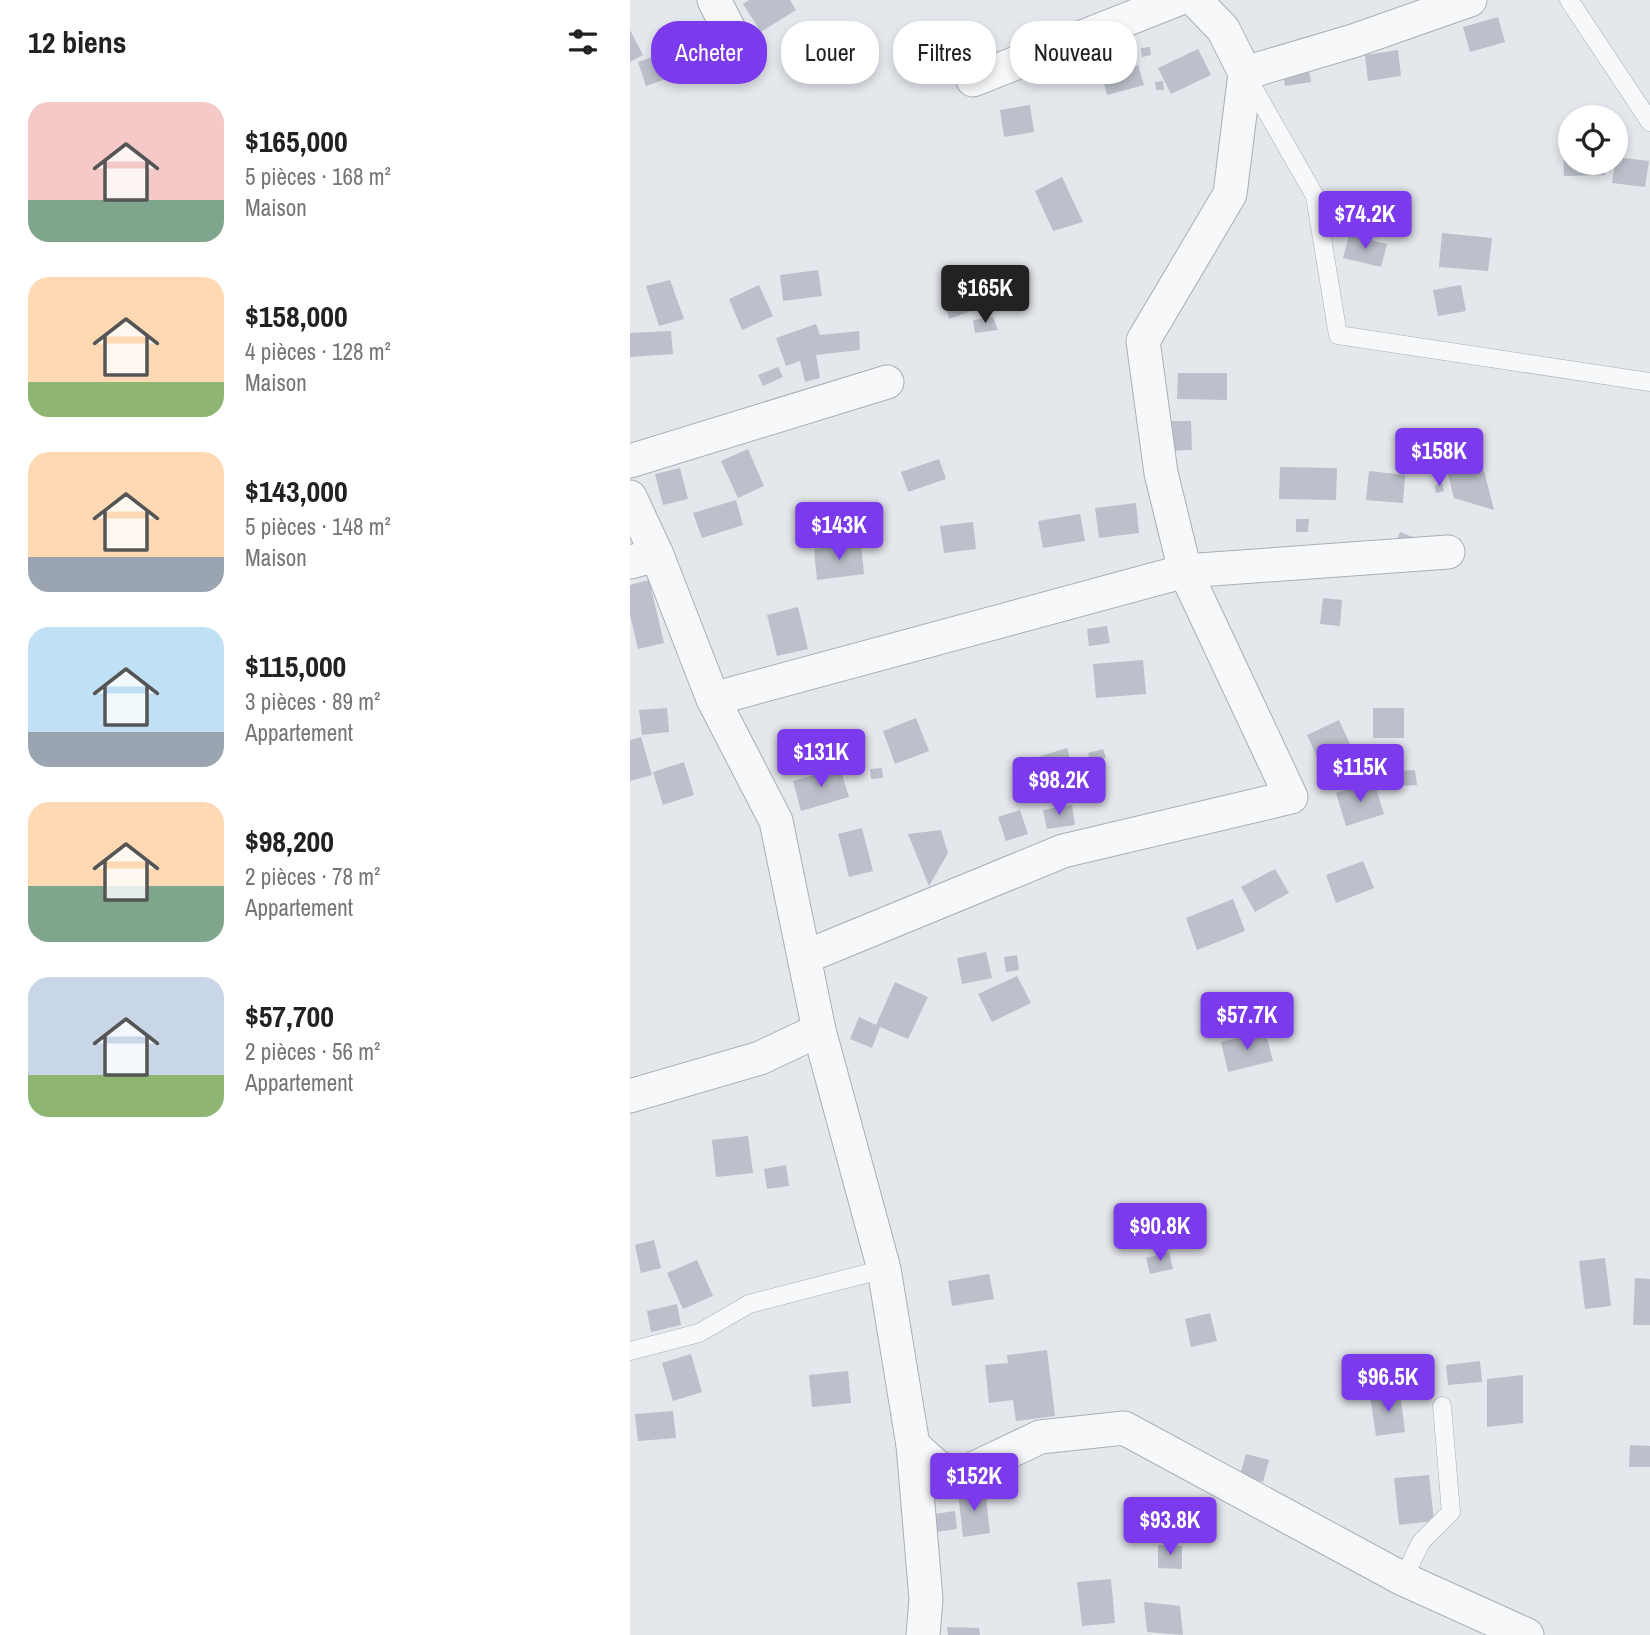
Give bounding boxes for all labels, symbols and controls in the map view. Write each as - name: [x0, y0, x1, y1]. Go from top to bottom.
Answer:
- chip: Acheter: [651, 21, 767, 84]
- chip: Louer: [781, 21, 879, 84]
- chip: Filtres: [893, 21, 996, 84]
- chip: Nouveau: [1010, 21, 1137, 84]
- text: 12 biens: [28, 22, 126, 62]
- icon: filters: [564, 23, 602, 61]
- map controls: [1558, 105, 1628, 175]
- button: locate: [1558, 105, 1628, 175]
- text: $165,000: [245, 121, 348, 161]
- icon: home: [84, 130, 168, 214]
- text: 5 pièces · 168 m²: [245, 161, 391, 192]
- pin: $74.2K: [1308, 191, 1422, 251]
- text: Maison: [245, 192, 307, 223]
- text: $74.2K: [1335, 198, 1395, 229]
- pin: $165K: [936, 266, 1034, 325]
- text: $165K: [957, 272, 1013, 303]
- text: $158,000: [245, 296, 348, 336]
- icon: home: [84, 305, 168, 389]
- text: 4 pièces · 128 m²: [245, 336, 391, 367]
- text: Maison: [245, 367, 307, 398]
- pin: $158K: [1390, 428, 1488, 488]
- text: $158K: [1411, 435, 1467, 466]
- text: $143,000: [245, 471, 348, 511]
- icon: home: [84, 480, 168, 564]
- pin: $143K: [790, 503, 888, 562]
- text: $143K: [811, 509, 867, 540]
- text: 5 pièces · 148 m²: [245, 511, 391, 542]
- text: Maison: [245, 542, 307, 573]
- text: $115,000: [245, 646, 346, 686]
- icon: home: [84, 655, 168, 739]
- text: 3 pièces · 89 m²: [245, 686, 380, 717]
- text: Appartement: [245, 717, 353, 748]
- pin: $131K: [772, 730, 870, 789]
- text: $131K: [793, 736, 849, 767]
- pin: $115K: [1311, 744, 1409, 804]
- text: $115K: [1333, 751, 1387, 782]
- pin: $98.2K: [1002, 758, 1116, 817]
- text: $98.2K: [1029, 764, 1089, 795]
- text: $98,200: [245, 821, 334, 861]
- icon: home: [84, 830, 168, 914]
- text: 2 pièces · 78 m²: [245, 861, 380, 892]
- text: Appartement: [245, 892, 353, 923]
- pin: $57.7K: [1190, 992, 1304, 1052]
- text: $57,700: [245, 996, 334, 1036]
- text: $57.7K: [1217, 999, 1277, 1030]
- icon: home: [84, 1005, 168, 1089]
- text: 2 pièces · 56 m²: [245, 1036, 380, 1067]
- text: Appartement: [245, 1067, 353, 1098]
- pin: $90.8K: [1103, 1204, 1217, 1263]
- text: $90.8K: [1130, 1210, 1190, 1241]
- pin: $96.5K: [1331, 1354, 1445, 1414]
- text: $96.5K: [1358, 1361, 1418, 1392]
- pin: $152K: [925, 1454, 1023, 1513]
- text: $152K: [946, 1460, 1002, 1491]
- pin: $93.8K: [1113, 1498, 1227, 1557]
- text: $93.8K: [1140, 1504, 1200, 1535]

